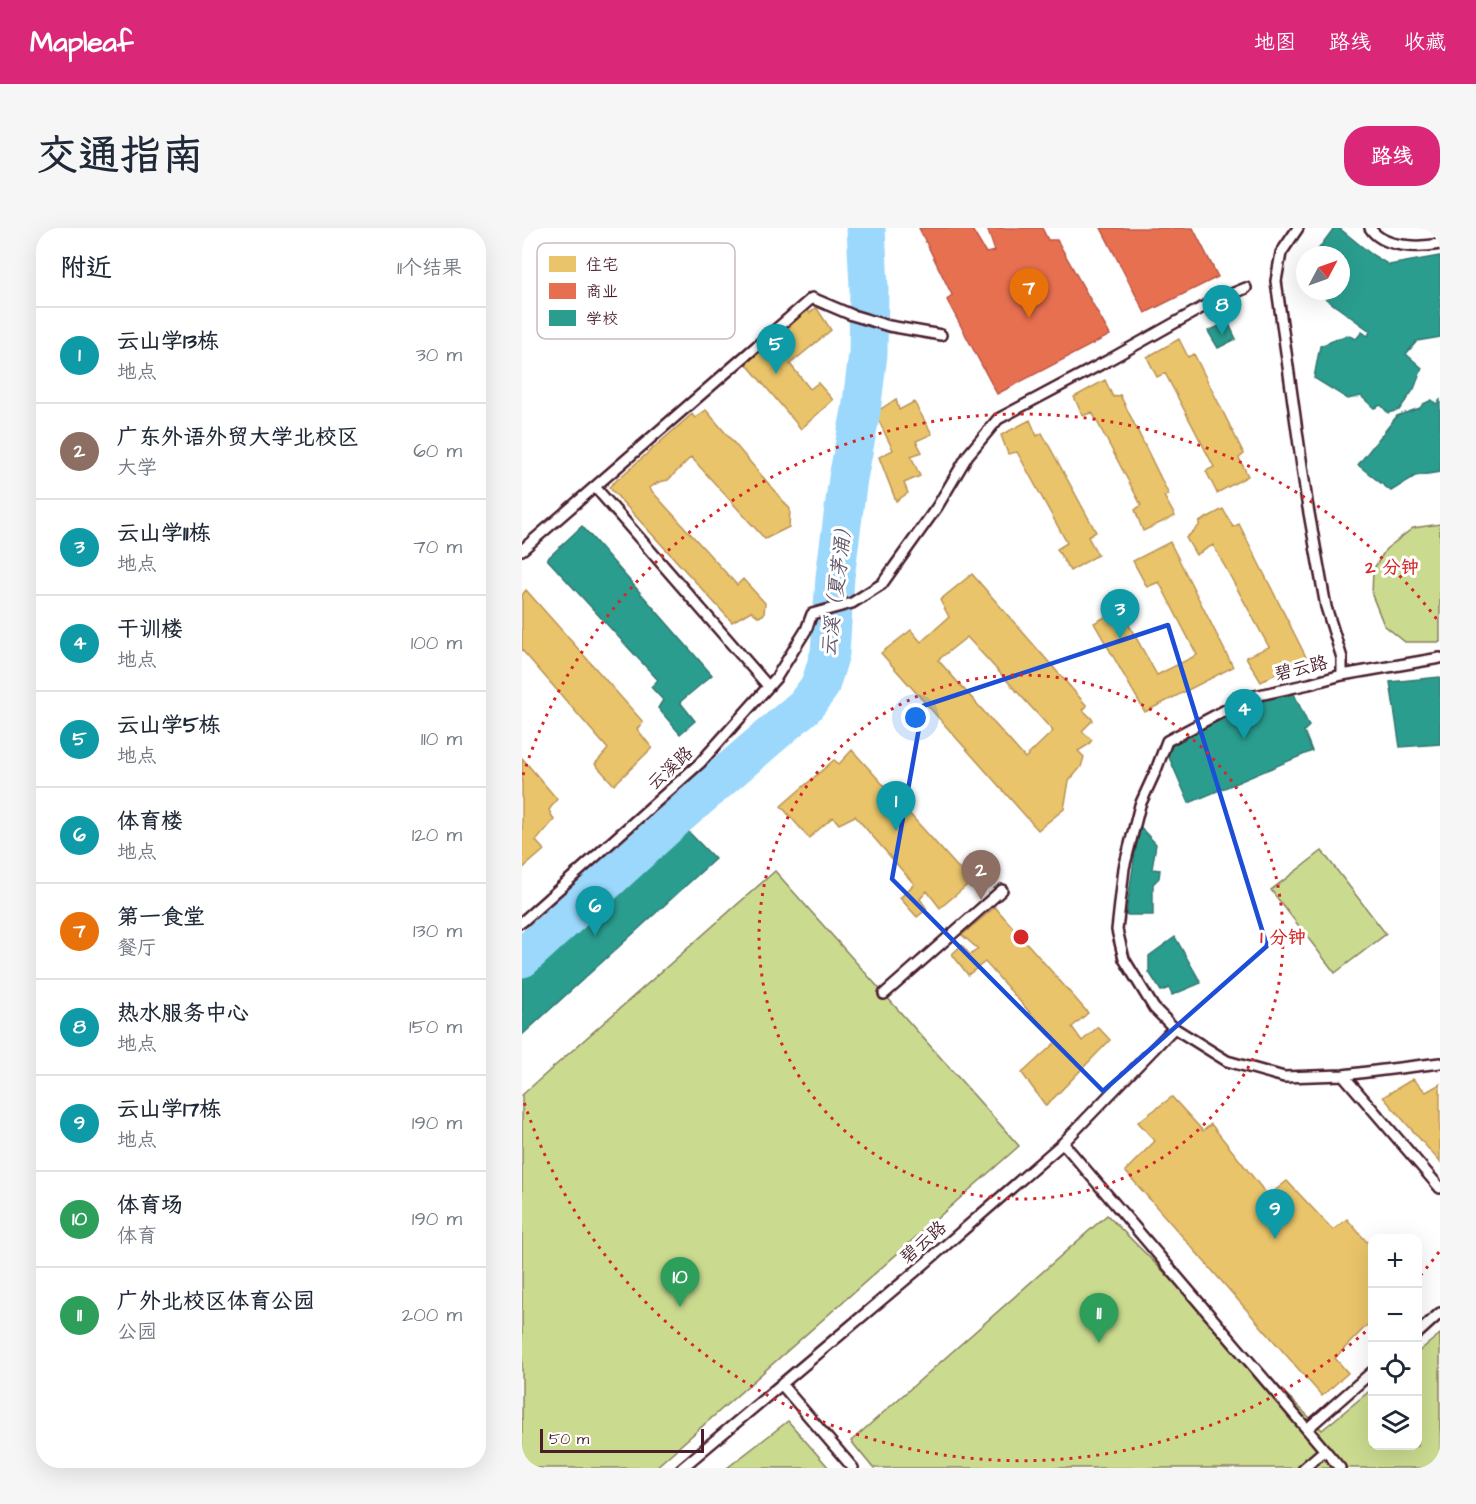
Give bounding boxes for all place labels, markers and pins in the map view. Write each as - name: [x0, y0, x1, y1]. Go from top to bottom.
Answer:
- pin: 7: [1010, 268, 1048, 318]
- pin: 8: [1202, 285, 1242, 335]
- pin: 5: [756, 324, 796, 374]
- pin: 3: [1100, 590, 1140, 639]
- pin: 4: [1224, 690, 1264, 739]
- pin: 1: [876, 782, 916, 831]
- pin: 2: [962, 850, 1000, 900]
- pin: 6: [576, 886, 614, 936]
- centre of rings: [1011, 927, 1031, 947]
- pin: 9: [1256, 1190, 1294, 1239]
- pin: 10: [660, 1258, 700, 1307]
- pin: 11: [1080, 1294, 1118, 1343]

